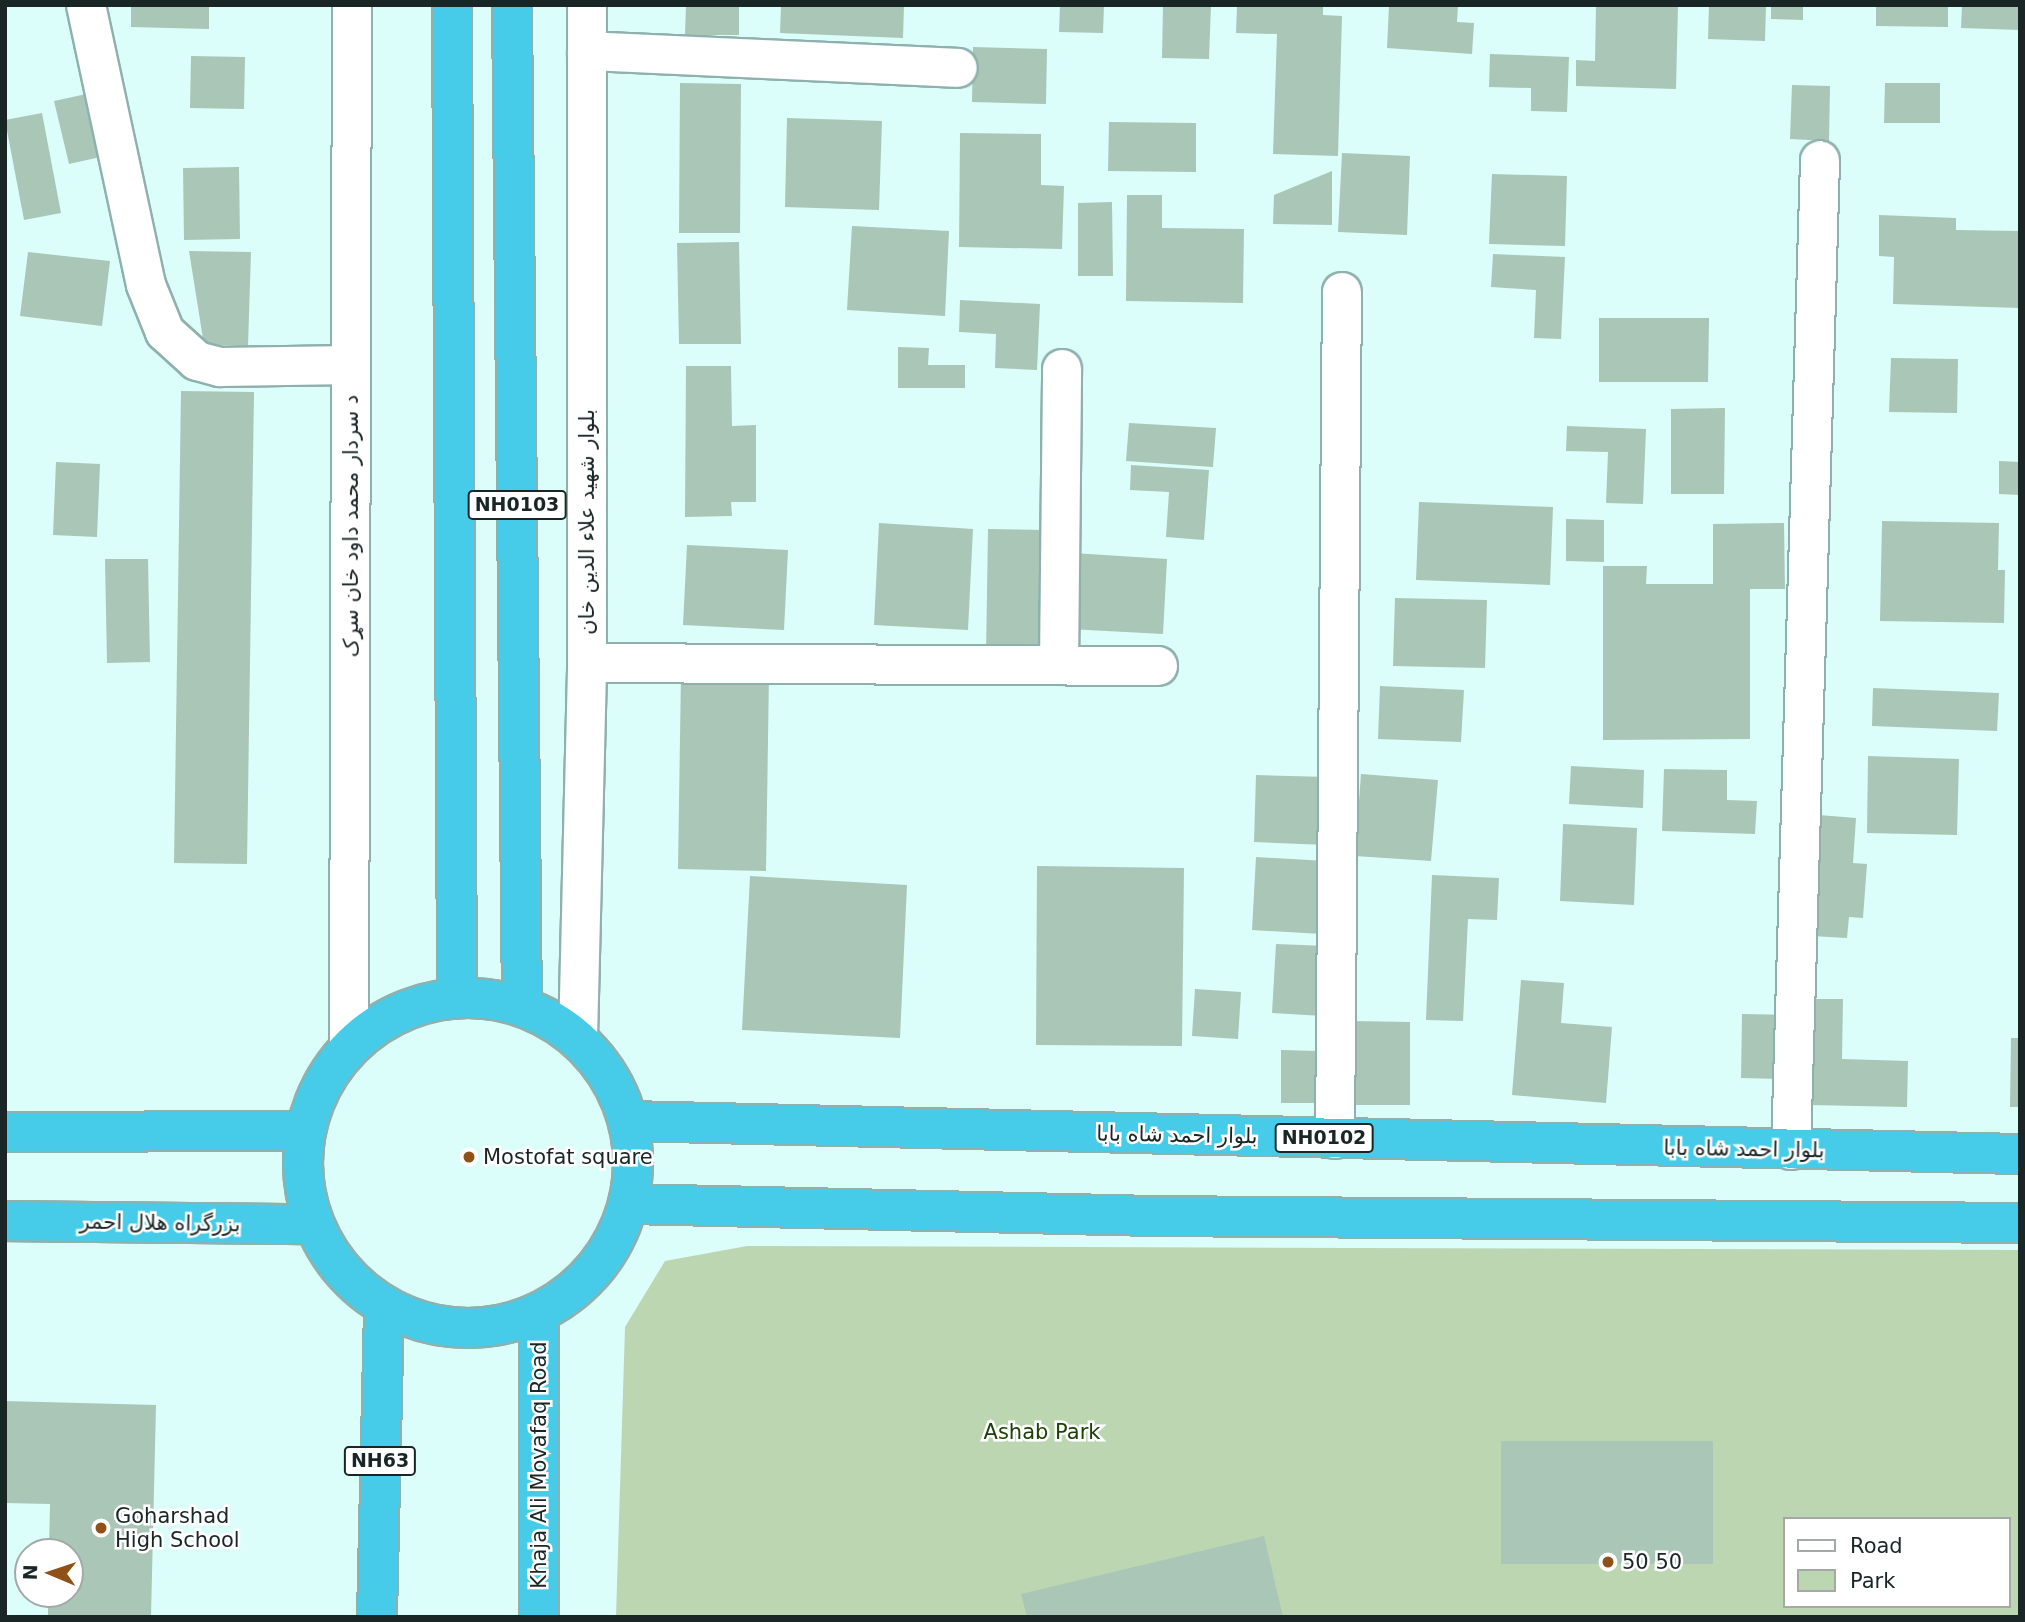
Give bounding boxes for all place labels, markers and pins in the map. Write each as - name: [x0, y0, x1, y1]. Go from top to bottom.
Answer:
- place label: Mostofat square: [483, 1144, 653, 1170]
- marker: Mostofat square: [461, 1149, 477, 1165]
- place label: Goharshad High School: [115, 1503, 240, 1553]
- marker: Goharshad High School: [93, 1520, 109, 1536]
- place label: 50 50: [1622, 1549, 1682, 1575]
- marker: 50 50: [1600, 1554, 1616, 1570]

